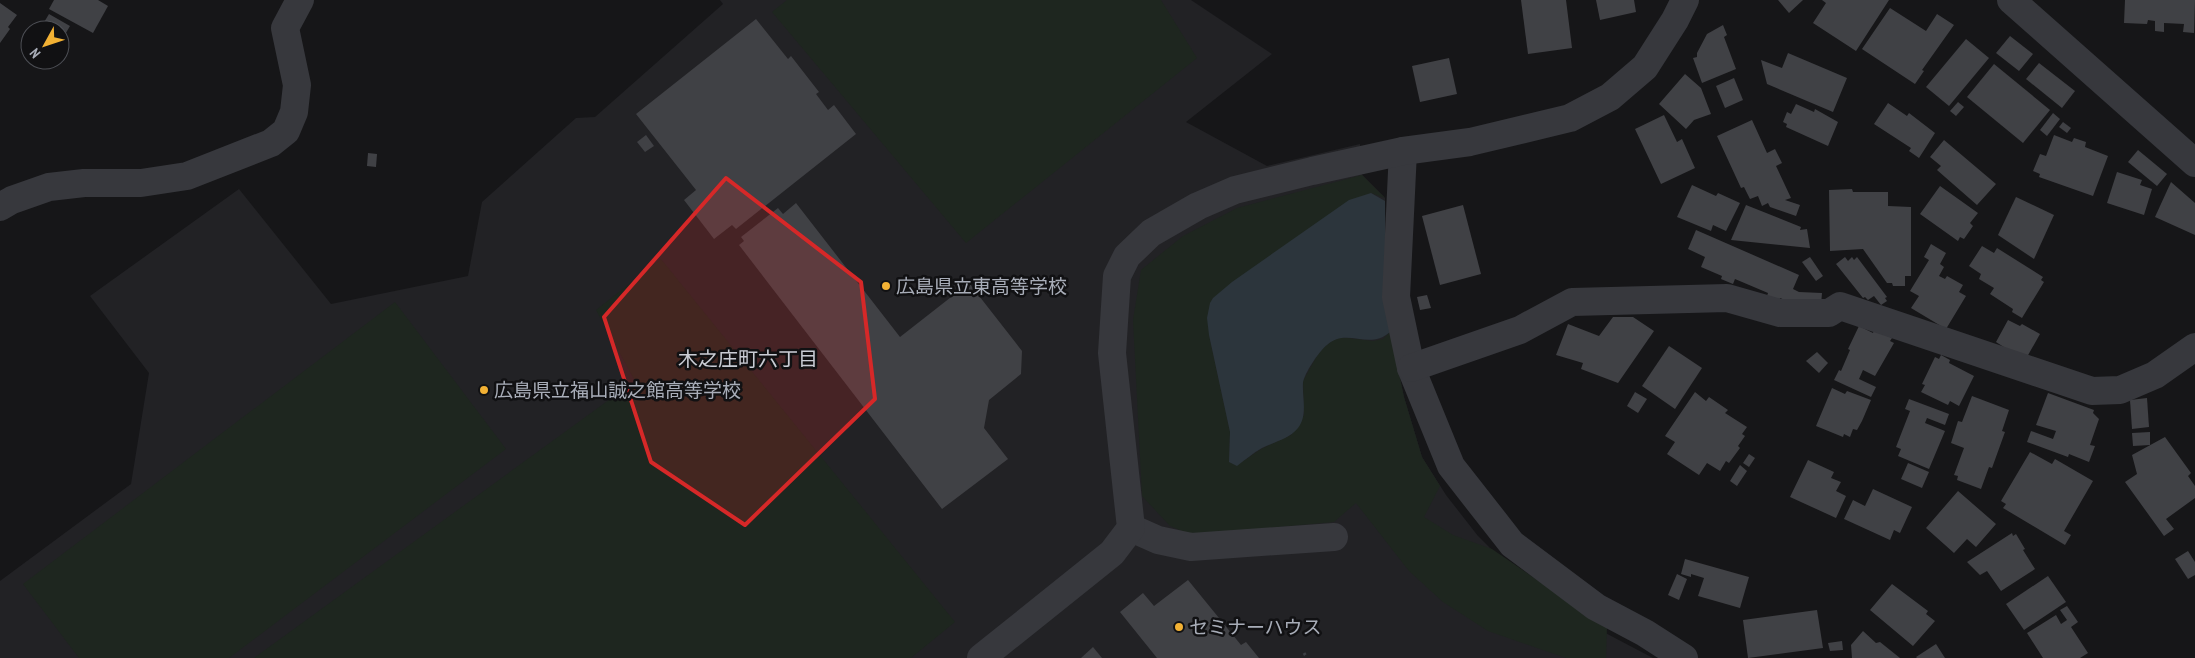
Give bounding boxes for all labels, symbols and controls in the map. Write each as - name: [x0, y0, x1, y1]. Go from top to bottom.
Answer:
- north arrow: [20, 20, 70, 70]
- text: N: [26, 45, 44, 62]
- place label: 広島県立東高等学校: [896, 274, 1067, 298]
- marker: 広島県立東高等学校: [880, 280, 892, 292]
- district label: 木之庄町六丁目: [678, 346, 818, 372]
- place label: 広島県立福山誠之館高等学校: [494, 378, 741, 402]
- marker: 広島県立福山誠之館高等学校: [478, 384, 490, 396]
- place label: セミナーハウス: [1189, 615, 1322, 639]
- marker: セミナーハウス: [1173, 621, 1185, 633]

